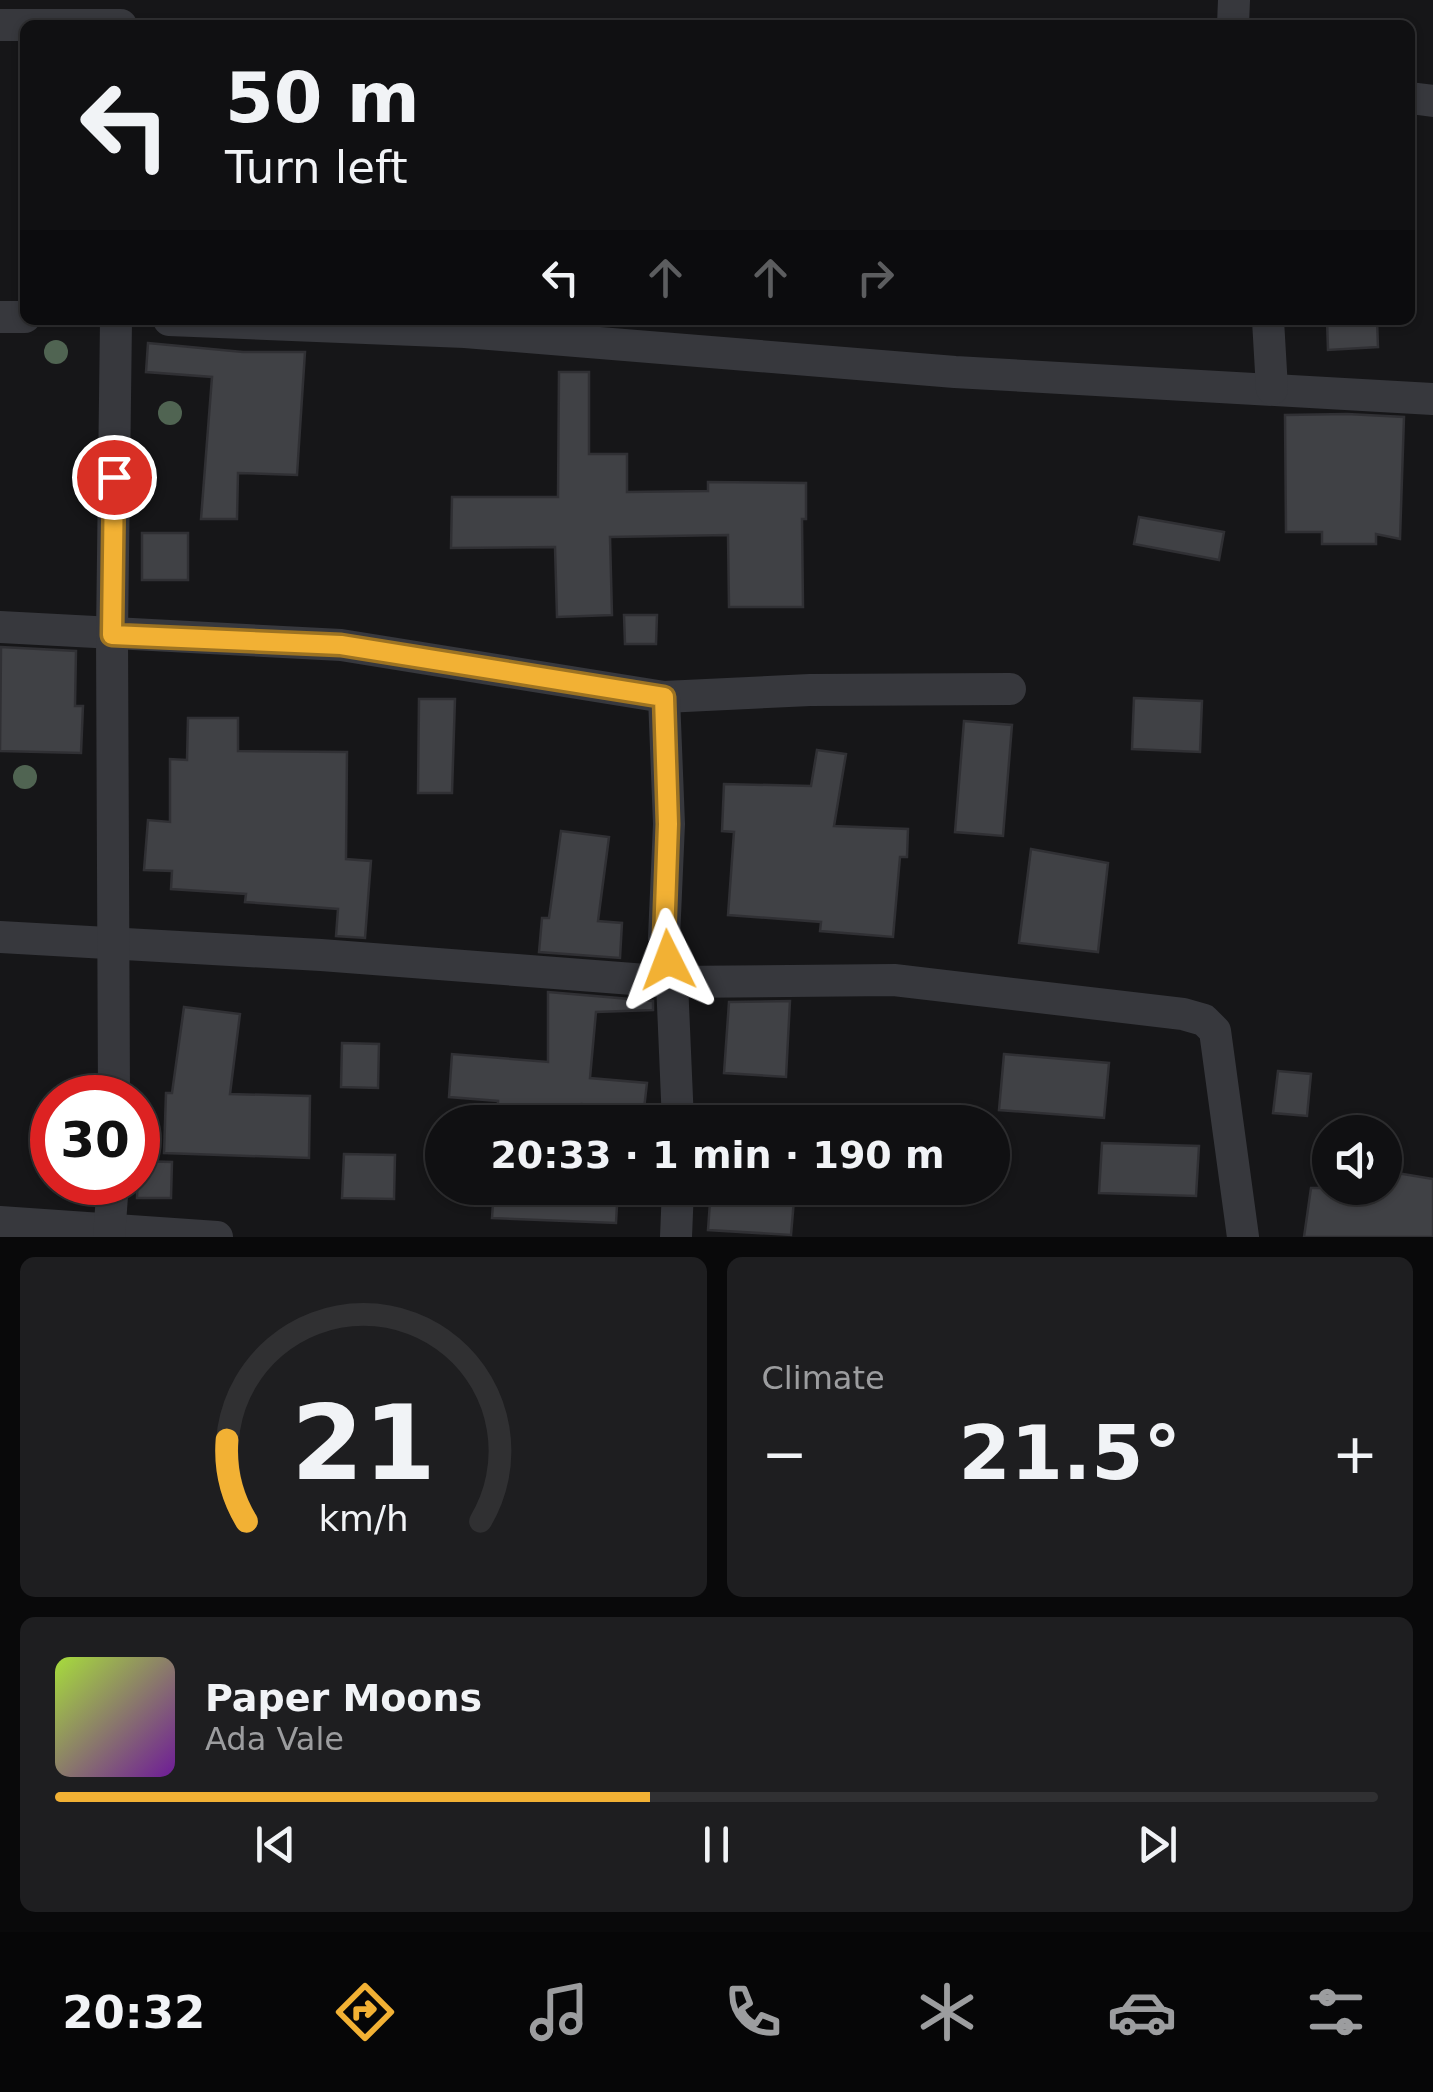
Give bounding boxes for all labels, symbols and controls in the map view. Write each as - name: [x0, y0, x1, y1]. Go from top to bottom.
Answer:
- text: 50 m: [225, 57, 420, 139]
- icon: left: [60, 60, 190, 190]
- text: Turn left: [225, 141, 408, 194]
- icon: left: [533, 250, 588, 305]
- icon: ahead: [638, 250, 693, 305]
- icon: ahead: [743, 250, 798, 305]
- icon: right: [848, 250, 903, 305]
- pin: [72, 435, 157, 520]
- icon: arrive: [87, 450, 142, 505]
- position arrow: [616, 908, 720, 1012]
- speed limit sign: 30: [30, 1075, 160, 1205]
- map controls: [1312, 1115, 1402, 1205]
- button: sound: [1312, 1115, 1402, 1205]
- text: 20:33 · 1 min · 190 m: [490, 1133, 945, 1177]
- text: Climate: [762, 1359, 885, 1397]
- text: 21: [291, 1382, 436, 1504]
- text: 21.5°: [958, 1409, 1181, 1497]
- text: −: [762, 1422, 808, 1486]
- text: +: [1332, 1422, 1378, 1486]
- text: km/h: [318, 1498, 408, 1539]
- text: Paper Moons: [205, 1676, 482, 1720]
- text: Ada Vale: [205, 1720, 344, 1758]
- icon: previous: [248, 1817, 303, 1872]
- icon: pause: [689, 1817, 744, 1872]
- icon: next: [1130, 1817, 1185, 1872]
- icon: directions: [330, 1977, 400, 2047]
- icon: music: [524, 1977, 594, 2047]
- icon: phone: [718, 1977, 788, 2047]
- icon: climate: [912, 1977, 982, 2047]
- icon: car: [1107, 1977, 1177, 2047]
- icon: filters: [1301, 1977, 1371, 2047]
- text: 20:32: [62, 1986, 205, 2039]

